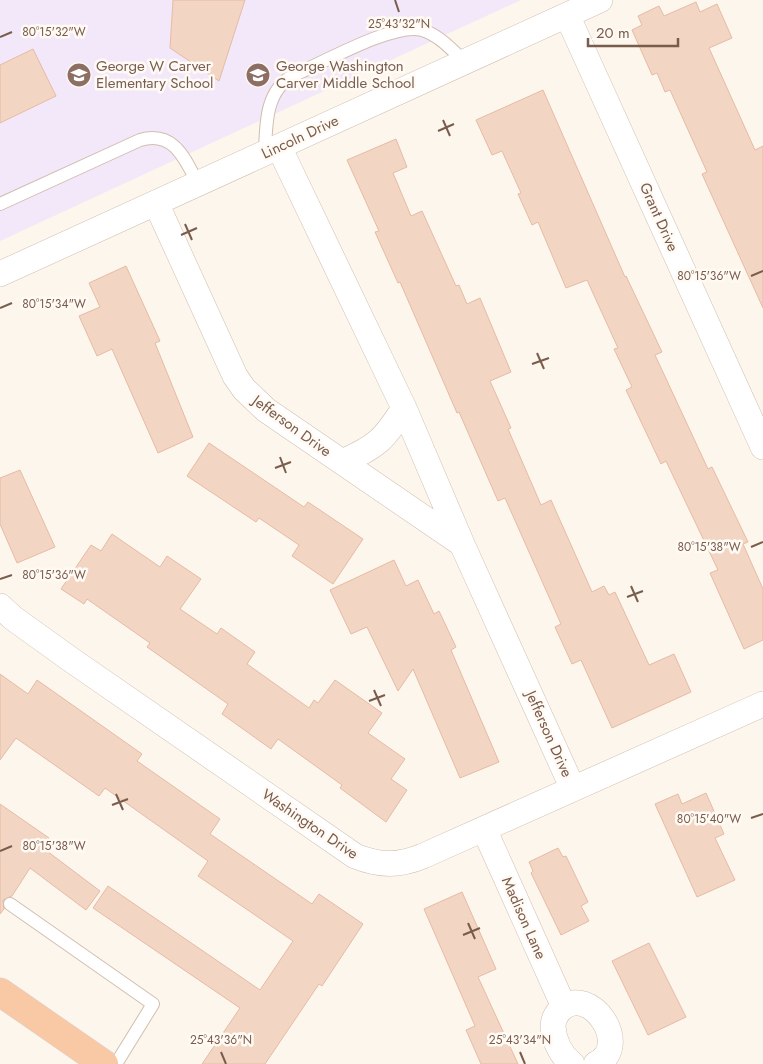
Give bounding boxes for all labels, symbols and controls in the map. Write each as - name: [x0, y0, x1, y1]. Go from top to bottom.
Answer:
- text: 25°43'32"N: [368, 15, 430, 33]
- scale bar: [588, 15, 678, 47]
- text: 20 m: [596, 22, 630, 44]
- text: 80°15'32"W: [22, 23, 86, 41]
- place label: George W Carver Elementary School: [96, 55, 213, 94]
- place label: George Washington Carver Middle School: [276, 55, 415, 94]
- school or university icon: George W Carver Elementary School: [66, 62, 92, 88]
- school or university icon: George Washington Carver Middle School: [245, 62, 271, 88]
- street label: Lincoln Drive: [258, 109, 343, 165]
- street label: Grant Drive: [634, 179, 684, 255]
- text: 80°15'36"W: [677, 267, 741, 285]
- text: 80°15'34"W: [22, 295, 86, 313]
- street label: Jefferson Drive: [246, 389, 336, 462]
- text: 80°15'38"W: [677, 538, 741, 556]
- text: 80°15'36"W: [22, 566, 86, 584]
- street label: Jefferson Drive: [519, 685, 578, 781]
- street label: Washington Drive: [257, 783, 363, 865]
- text: 80°15'40"W: [677, 810, 741, 828]
- text: 80°15'38"W: [22, 837, 86, 855]
- street label: Madison Lane: [496, 873, 552, 963]
- text: 25°43'36"N: [190, 1031, 252, 1049]
- text: 25°43'34"N: [489, 1031, 551, 1049]

